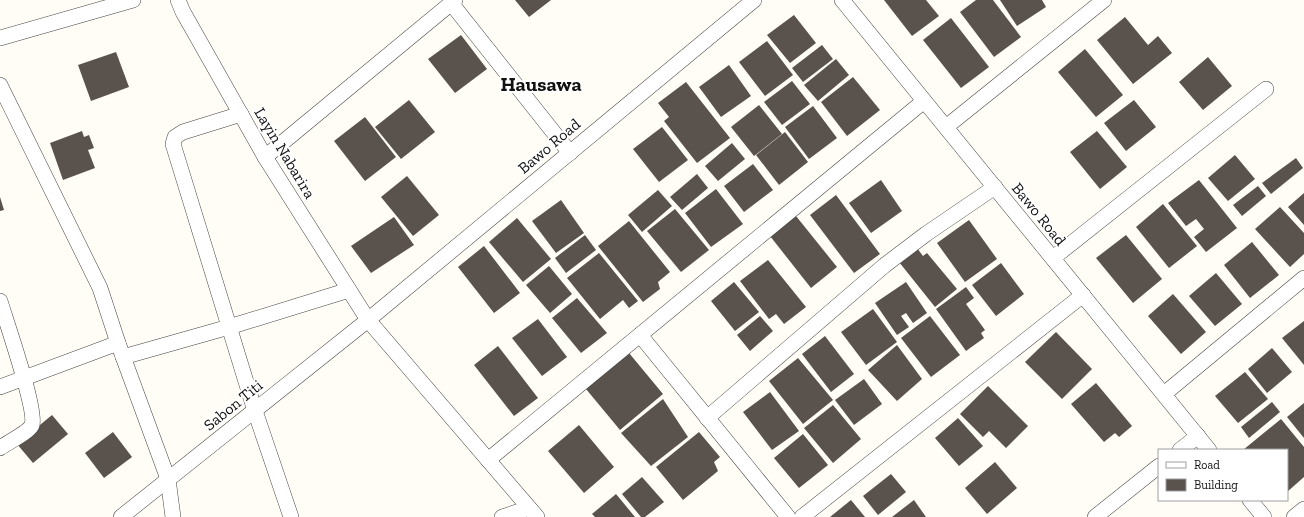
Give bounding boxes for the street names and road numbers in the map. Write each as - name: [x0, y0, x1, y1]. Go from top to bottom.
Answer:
- street label: Layin Nabarira: [250, 104, 320, 202]
- street label: Bawo Road: [514, 114, 584, 178]
- street label: Bawo Road: [1008, 179, 1070, 249]
- street label: Sabon Titi: [200, 375, 267, 435]

